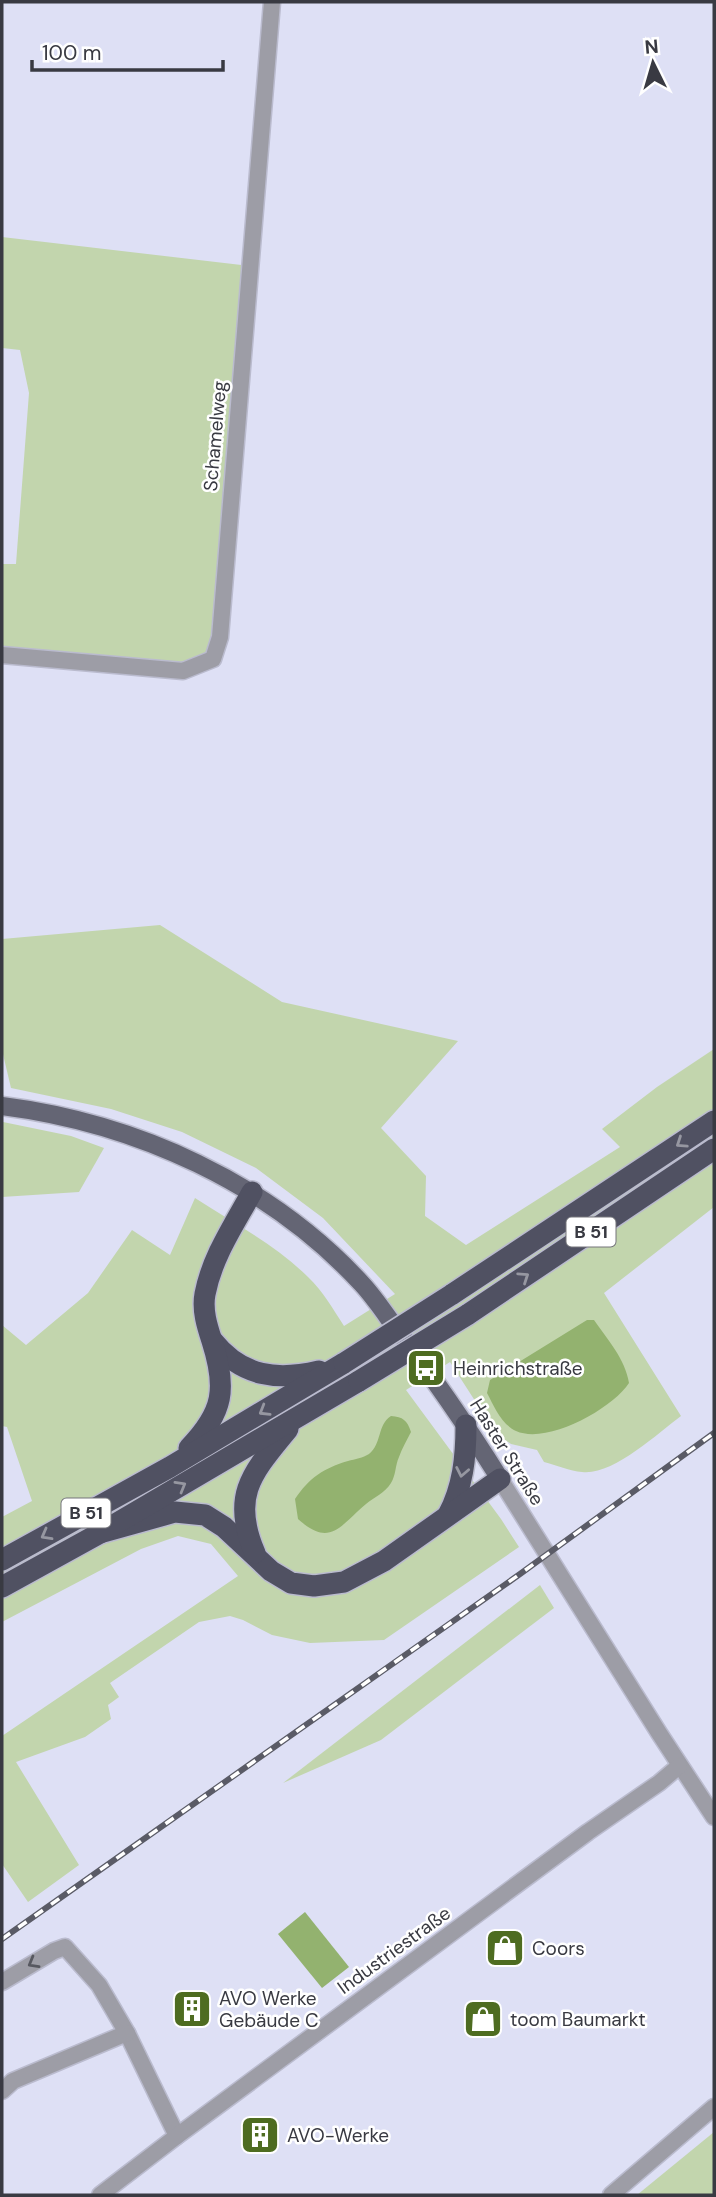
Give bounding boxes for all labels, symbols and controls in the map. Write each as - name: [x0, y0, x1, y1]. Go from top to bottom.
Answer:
- scale bar: [32, 28, 222, 72]
- north arrow: [618, 28, 688, 98]
- text: N: [644, 34, 660, 60]
- text: 100 m: [42, 39, 102, 67]
- street label: Schamelweg: [198, 379, 232, 492]
- one-way arrow: [676, 1135, 689, 1148]
- road number: B 51: [566, 1218, 616, 1246]
- one-way arrow: [516, 1273, 529, 1285]
- bus stop icon: Heinrichstraße: [405, 1347, 447, 1389]
- place label: Heinrichstraße: [453, 1356, 583, 1381]
- street label: Haster Straße: [464, 1394, 550, 1510]
- one-way arrow: [259, 1402, 272, 1415]
- one-way arrow: [456, 1466, 471, 1478]
- one-way arrow: [173, 1481, 186, 1494]
- road number: B 51: [62, 1498, 110, 1528]
- one-way arrow: [41, 1527, 53, 1540]
- street label: Industriestraße: [332, 1900, 456, 2000]
- shop icon: Coors: [484, 1927, 526, 1969]
- place label: Coors: [532, 1936, 585, 1961]
- one-way arrow: [28, 1955, 41, 1968]
- place label: AVO Werke Gebäude C: [219, 1986, 319, 2033]
- building icon: AVO Werke Gebäude C: [171, 1988, 213, 2030]
- shop icon: toom Baumarkt: [462, 1998, 504, 2040]
- place label: toom Baumarkt: [510, 2007, 646, 2032]
- building icon: AVO-Werke: [239, 2114, 281, 2156]
- place label: AVO-Werke: [287, 2123, 389, 2148]

